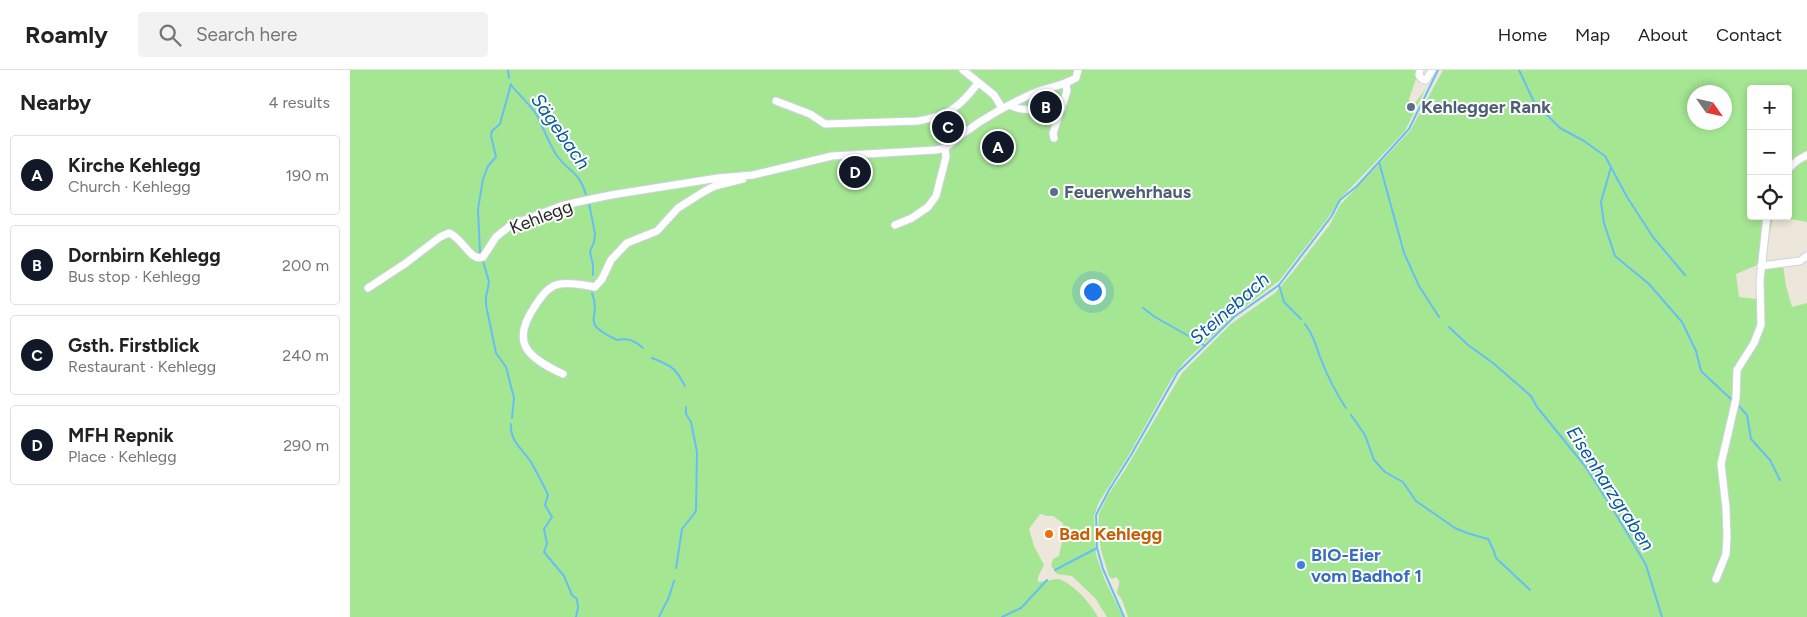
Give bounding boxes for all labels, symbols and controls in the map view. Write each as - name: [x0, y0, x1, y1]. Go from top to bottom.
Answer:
- search box: [138, 12, 488, 57]
- text: Roamly: [25, 20, 108, 49]
- icon: search: [156, 21, 184, 49]
- text: Search here: [196, 23, 297, 46]
- text: Home: [1498, 24, 1547, 46]
- text: Map: [1575, 24, 1610, 46]
- text: About: [1638, 24, 1688, 46]
- text: Contact: [1716, 24, 1782, 46]
- north arrow: [1687, 85, 1732, 130]
- map controls: [1747, 85, 1792, 220]
- button: +: [1747, 85, 1792, 130]
- pin: B: [1030, 88, 1062, 126]
- water label: Sägebach: [526, 89, 595, 174]
- text: Nearby: [20, 90, 91, 115]
- text: 4 results: [269, 93, 330, 112]
- place label: Kehlegger Rank: [1421, 96, 1551, 118]
- marker: Kehlegger Rank: [1405, 101, 1417, 113]
- pin: C: [932, 108, 964, 146]
- pin: A: [982, 128, 1014, 166]
- button: −: [1747, 130, 1792, 175]
- pin: D: [839, 153, 871, 191]
- text: Kirche Kehlegg: [68, 154, 201, 177]
- text: A: [31, 166, 43, 185]
- text: 190 m: [286, 166, 329, 185]
- button: locate: [1747, 175, 1792, 220]
- text: Church · Kehlegg: [68, 177, 191, 196]
- place label: Feuerwehrhaus: [1064, 181, 1192, 203]
- marker: Feuerwehrhaus: [1048, 186, 1060, 198]
- street label: Kehlegg: [506, 195, 576, 239]
- text: Dornbirn Kehlegg: [68, 244, 221, 267]
- text: B: [32, 256, 42, 275]
- text: 200 m: [282, 256, 329, 275]
- text: Bus stop · Kehlegg: [68, 267, 201, 286]
- water label: Steinebach: [1185, 267, 1274, 349]
- your location: [1080, 279, 1106, 305]
- text: Gsth. Firstblick: [68, 334, 199, 357]
- text: C: [31, 346, 43, 365]
- text: 240 m: [282, 346, 329, 365]
- text: Restaurant · Kehlegg: [68, 357, 216, 376]
- water label: Eisenharzgraben: [1562, 422, 1660, 555]
- text: MFH Repnik: [68, 424, 174, 447]
- text: D: [31, 436, 43, 455]
- text: 290 m: [283, 436, 329, 455]
- text: Place · Kehlegg: [68, 447, 177, 466]
- place label: Bad Kehlegg: [1059, 523, 1162, 545]
- marker: Bad Kehlegg: [1043, 528, 1055, 540]
- place label: BIO-Eier vom Badhof 1: [1311, 544, 1422, 587]
- marker: BIO-Eier vom Badhof 1: [1295, 559, 1307, 571]

